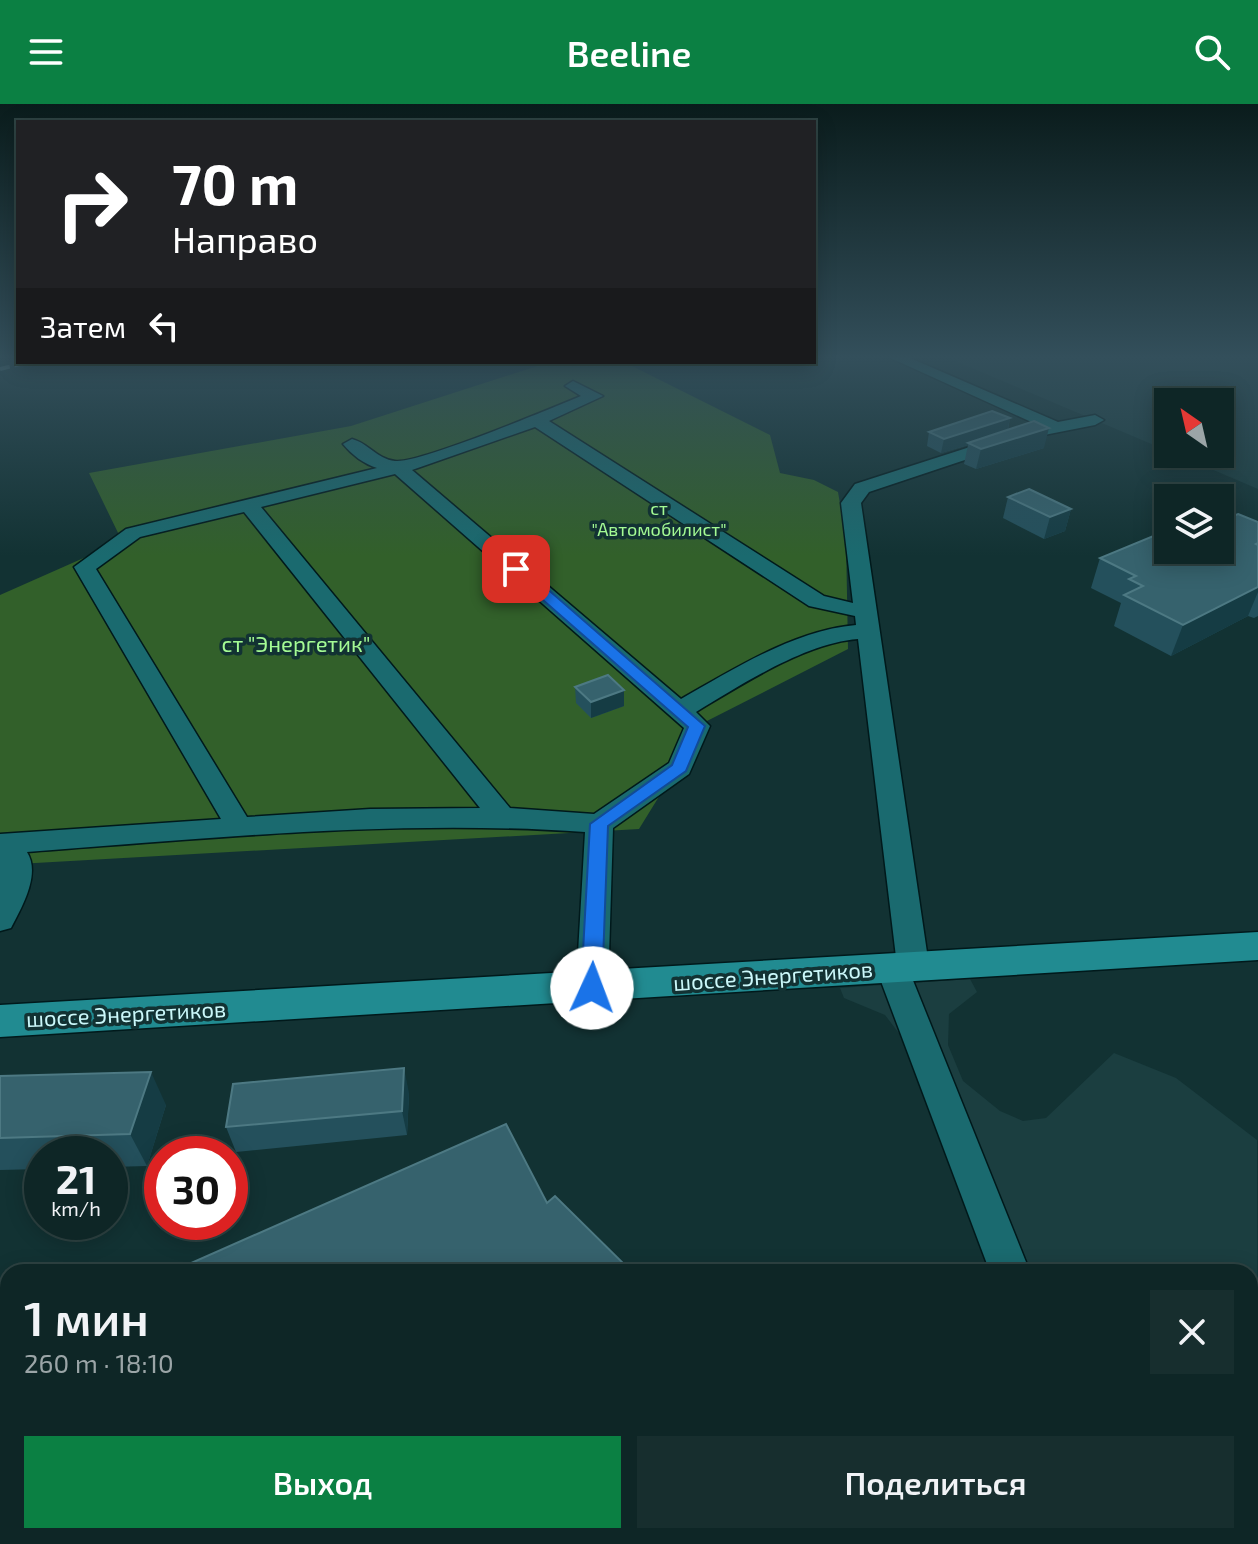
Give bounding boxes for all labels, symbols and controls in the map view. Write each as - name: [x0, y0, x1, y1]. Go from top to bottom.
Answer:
- icon: menu: [24, 30, 68, 74]
- icon: search: [1190, 30, 1234, 74]
- text: Beeline: [567, 31, 691, 74]
- text: 70 m: [172, 149, 298, 216]
- icon: right: [40, 152, 144, 256]
- text: Направо: [172, 217, 318, 260]
- icon: left: [142, 304, 186, 348]
- text: Затем: [40, 308, 126, 344]
- north arrow: [1154, 388, 1234, 468]
- map controls: [1154, 388, 1234, 564]
- button: layers: [1154, 484, 1234, 564]
- park label: ст "Автомобилист": [591, 497, 727, 540]
- pin: [482, 535, 550, 603]
- icon: arrive: [494, 547, 538, 591]
- park label: ст "Энергетик": [222, 630, 370, 656]
- position arrow: [550, 946, 634, 1030]
- street label: шоссе Энергетиков: [672, 955, 874, 995]
- street label: шоссе Энергетиков: [25, 995, 227, 1031]
- speed limit sign: 30: [144, 1136, 248, 1240]
- text: 21: [56, 1154, 96, 1202]
- text: km/h: [51, 1196, 101, 1220]
- text: 1 мин: [24, 1288, 149, 1346]
- button: close: [1150, 1290, 1234, 1374]
- text: 260 m · 18:10: [24, 1347, 174, 1378]
- button: Выход: [24, 1436, 621, 1528]
- button: Поделиться: [637, 1436, 1234, 1528]

